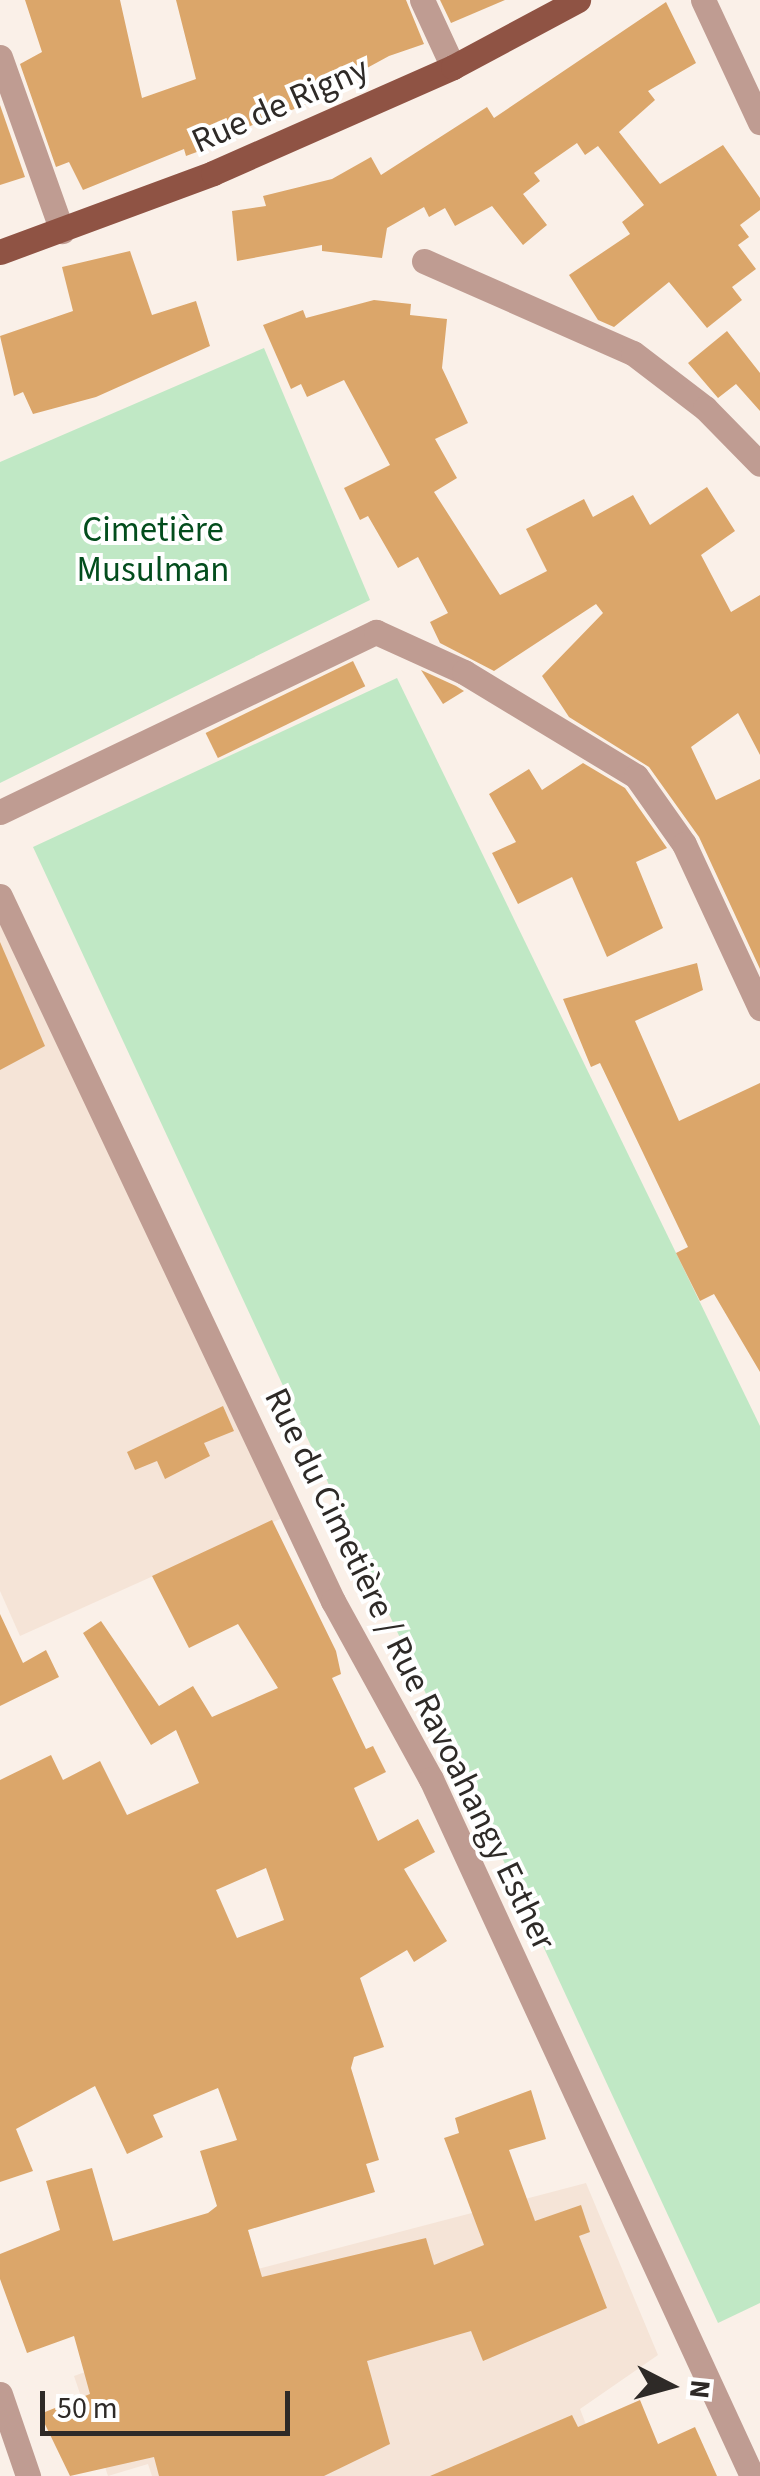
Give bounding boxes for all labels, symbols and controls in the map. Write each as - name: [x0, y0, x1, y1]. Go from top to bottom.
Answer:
- street label: Rue de Rigny: [185, 47, 375, 163]
- park label: Cimetière Musulman: [77, 509, 229, 591]
- street label: Rue du Cimetière / Rue Ravoahangy Esther: [255, 1381, 565, 1957]
- north arrow: [620, 2336, 720, 2436]
- scale bar: [45, 2371, 295, 2433]
- text: N: [679, 2378, 721, 2400]
- text: 50 m: [57, 2387, 118, 2430]

